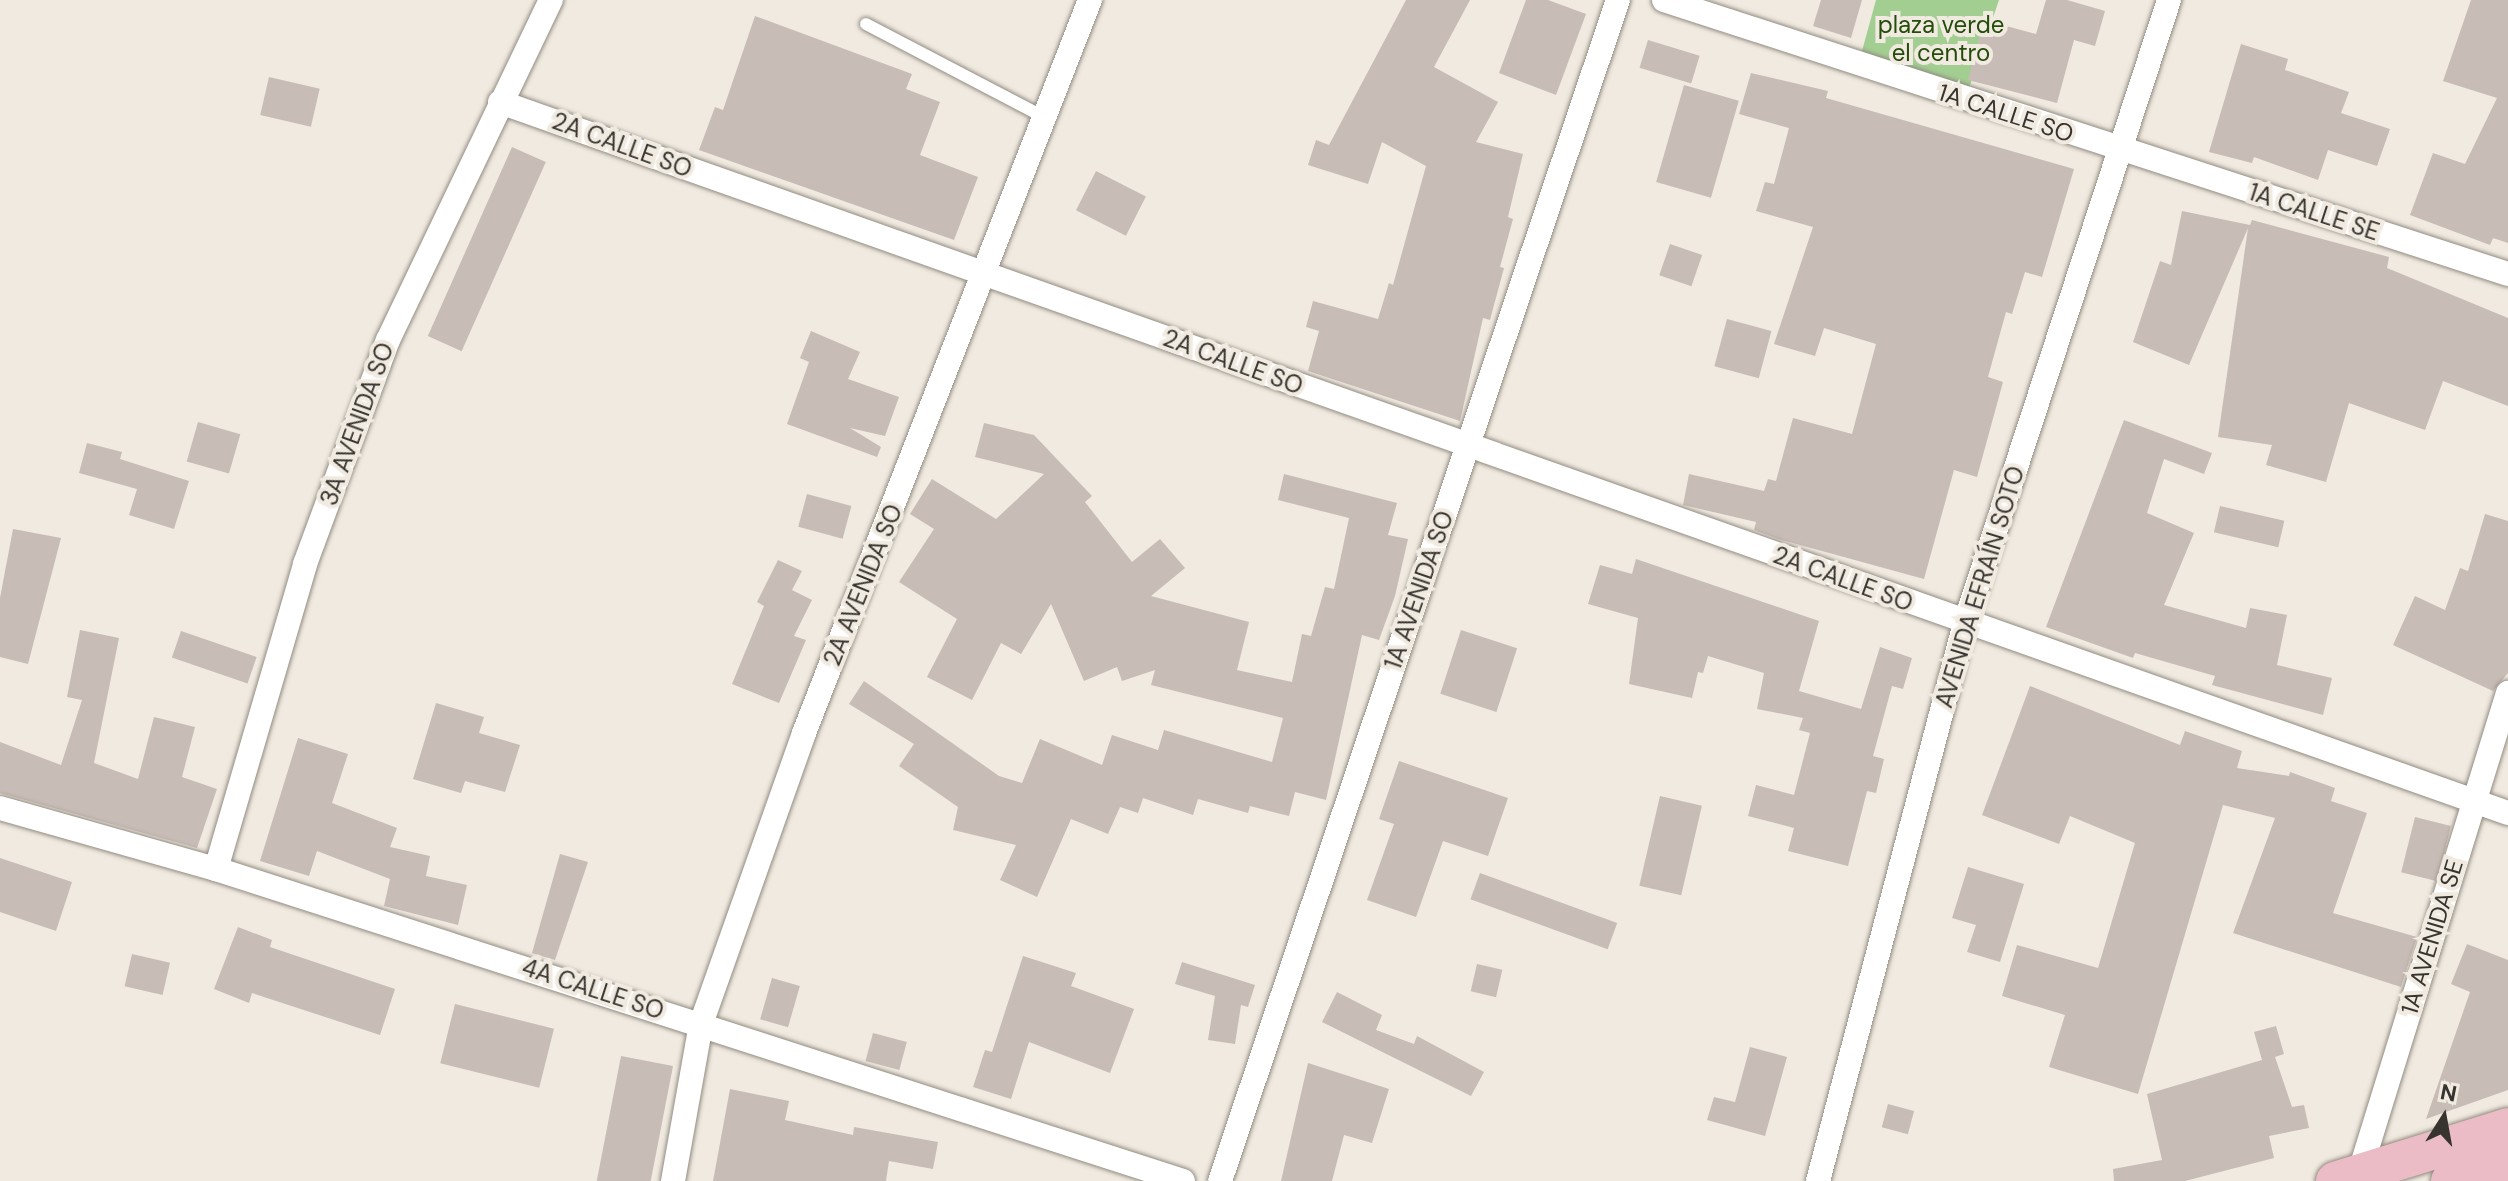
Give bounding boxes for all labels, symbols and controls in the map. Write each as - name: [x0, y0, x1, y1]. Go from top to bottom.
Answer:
- park label: plaza verde el centro: [1878, 11, 2004, 67]
- street label: 1A CALLE SO: [1935, 78, 2077, 148]
- street label: 2A CALLE SO: [548, 106, 696, 184]
- street label: 1A CALLE SE: [2245, 177, 2383, 247]
- street label: 2A CALLE SO: [1159, 323, 1307, 401]
- street label: 3A AVENIDA SO: [314, 339, 400, 509]
- street label: AVENIDA EFRAÍN SOTO: [1930, 463, 2030, 711]
- street label: 2A AVENIDA SO: [817, 500, 909, 670]
- street label: 1A AVENIDA SO: [1378, 507, 1460, 673]
- street label: 2A CALLE SO: [1769, 540, 1917, 618]
- street label: 1A AVENIDA SE: [2395, 856, 2469, 1018]
- street label: 4A CALLE SO: [518, 953, 668, 1025]
- north arrow: [2404, 1077, 2484, 1157]
- text: N: [2438, 1077, 2459, 1109]

